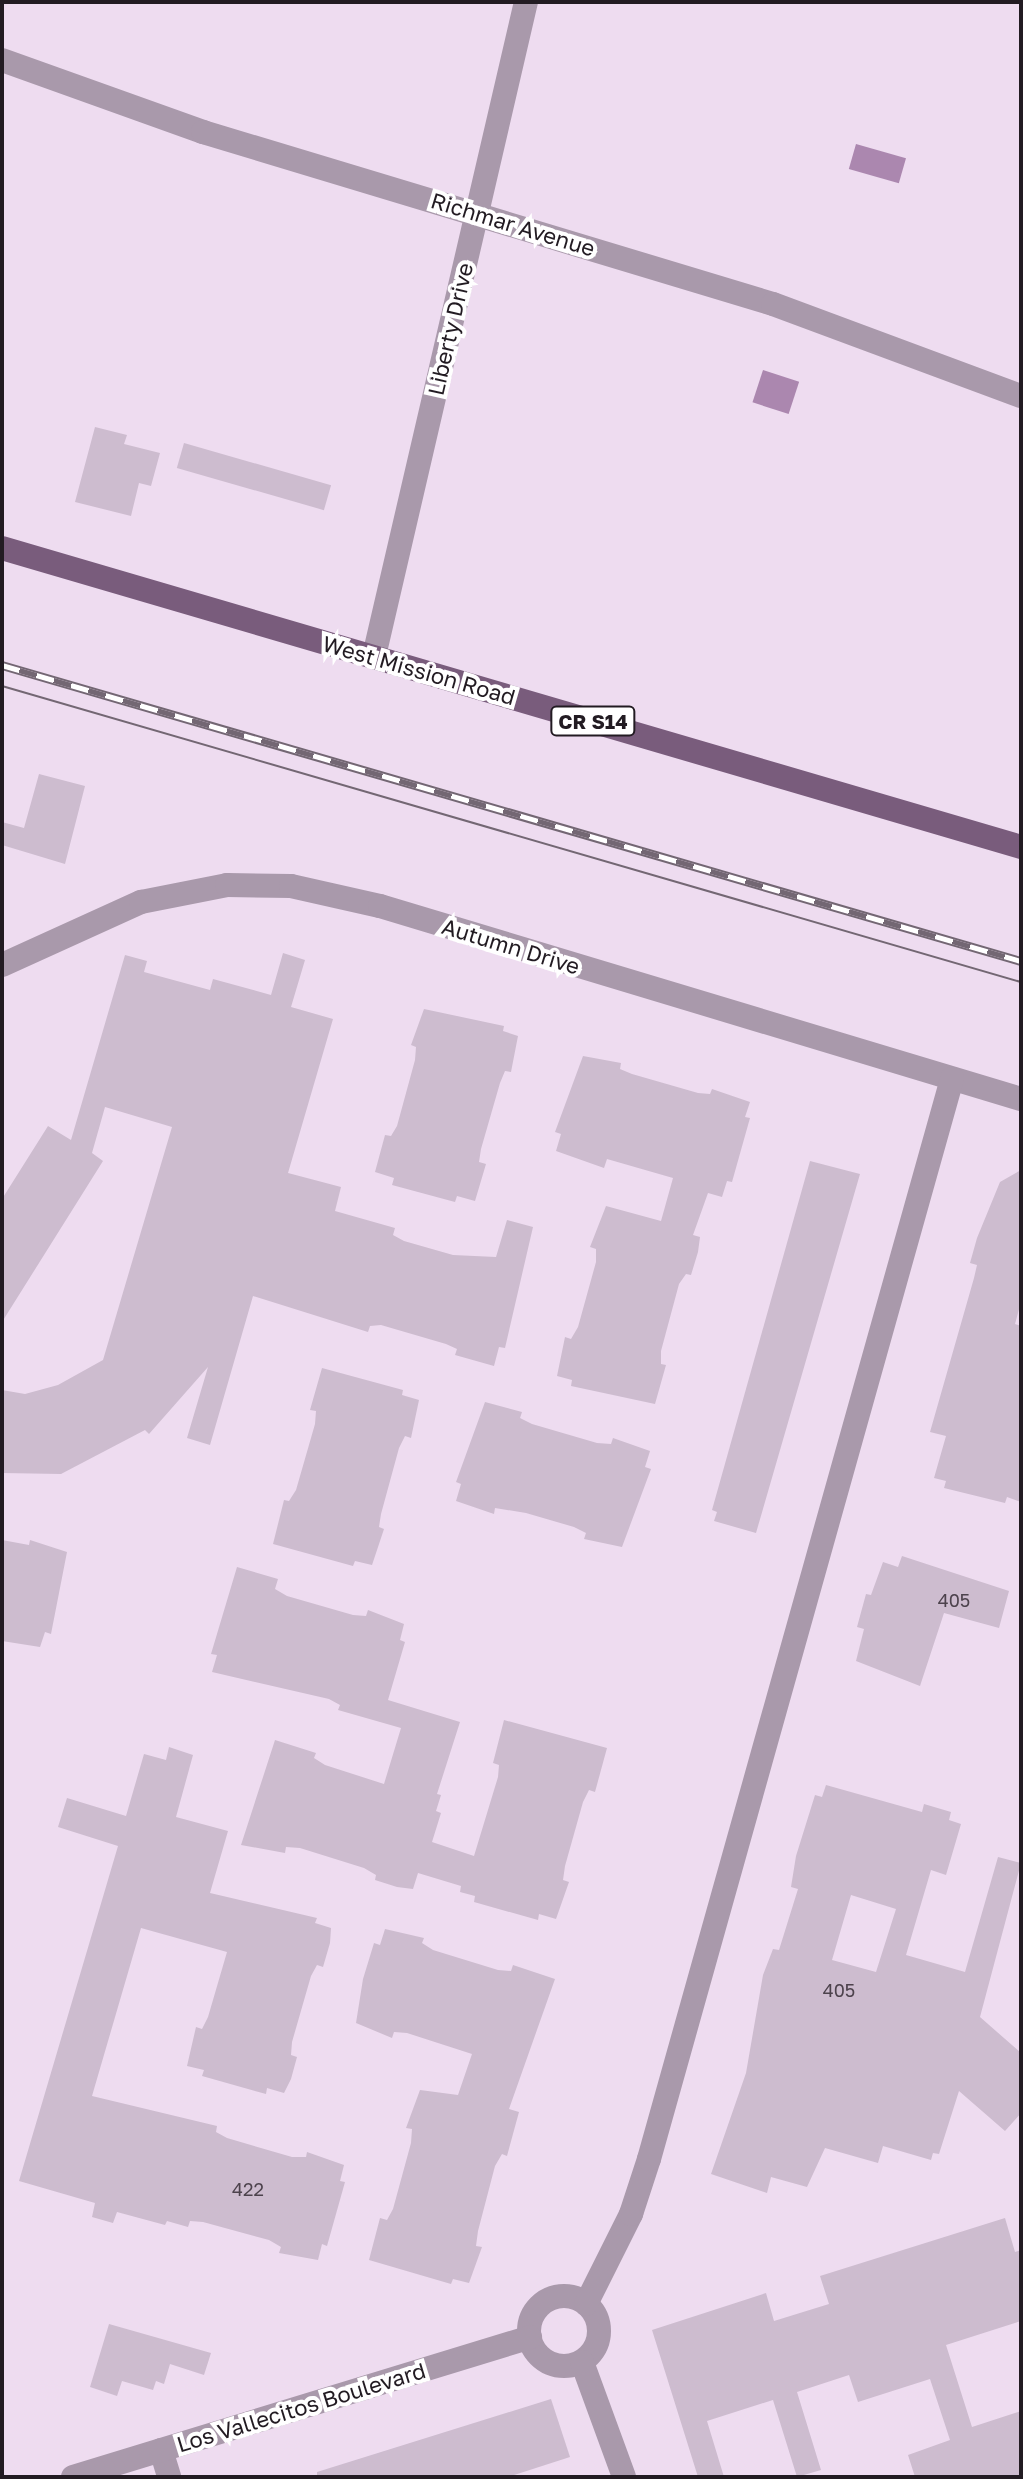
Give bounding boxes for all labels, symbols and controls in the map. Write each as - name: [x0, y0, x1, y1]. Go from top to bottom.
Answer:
- street label: Richmar Avenue: [428, 187, 598, 261]
- street label: Liberty Drive: [422, 260, 478, 398]
- street label: West Mission Road: [320, 630, 518, 710]
- road number: CR S14: [549, 705, 637, 737]
- street label: Autumn Drive: [439, 913, 583, 979]
- house number: 405: [938, 1589, 970, 1611]
- house number: 405: [823, 1979, 855, 2001]
- house number: 422: [232, 2178, 264, 2200]
- street label: Los Vallecitos Boulevard: [174, 2357, 428, 2457]

